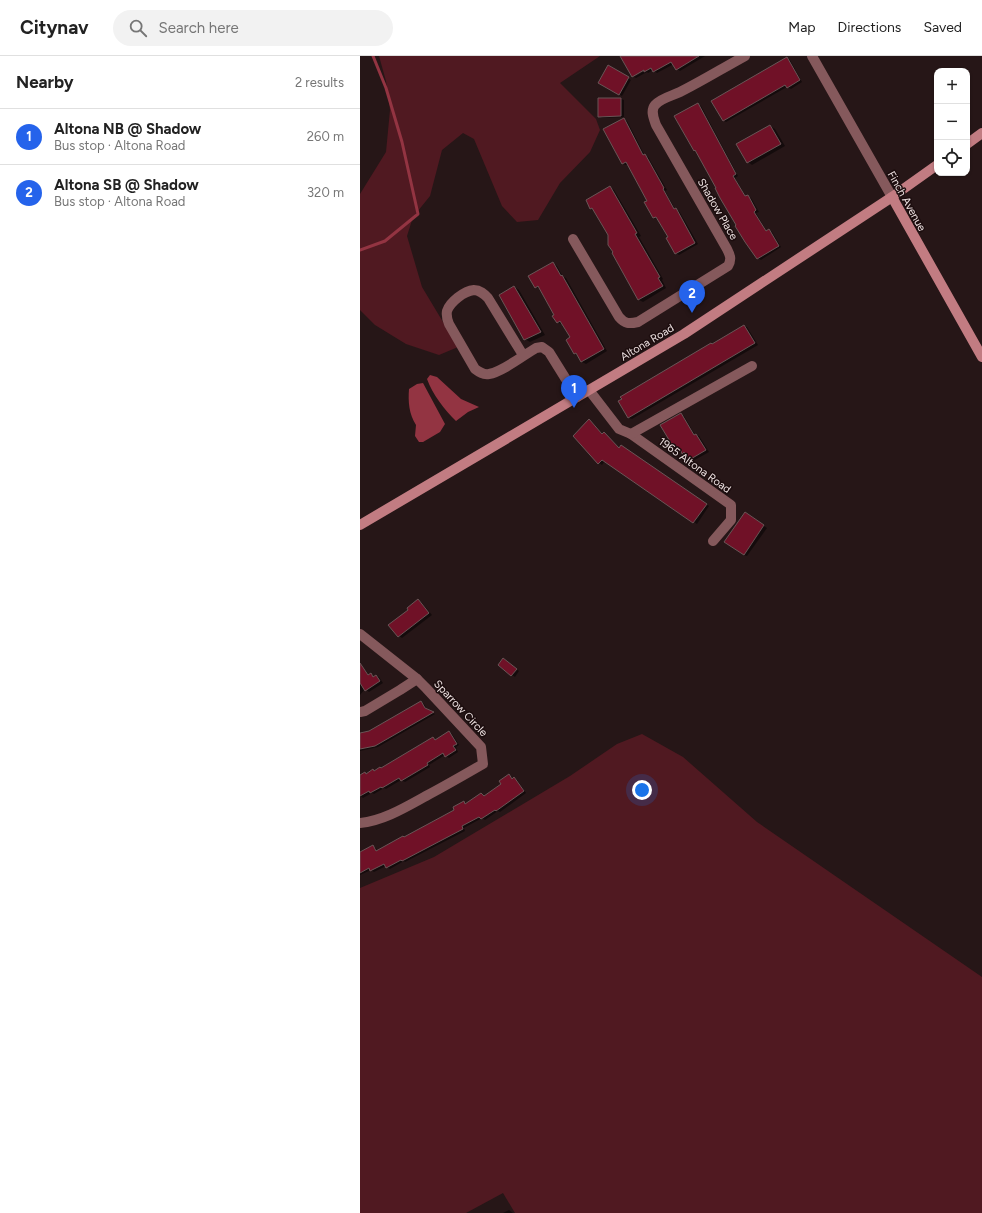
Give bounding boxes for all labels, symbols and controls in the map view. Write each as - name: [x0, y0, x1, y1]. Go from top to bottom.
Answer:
- search box: [113, 10, 393, 46]
- text: Citynav: [20, 16, 89, 39]
- icon: search: [127, 17, 149, 39]
- text: Search here: [159, 19, 239, 37]
- text: Map: [788, 19, 816, 36]
- text: Directions: [838, 19, 901, 36]
- text: Saved: [923, 19, 962, 36]
- map controls: [934, 68, 970, 176]
- button: +: [934, 68, 970, 104]
- text: Nearby: [16, 72, 74, 92]
- text: 2 results: [295, 75, 344, 90]
- button: −: [934, 104, 970, 140]
- text: Altona NB @ Shadow: [54, 120, 201, 138]
- text: 1: [26, 129, 32, 144]
- text: 260 m: [307, 129, 344, 144]
- text: Bus stop · Altona Road: [54, 138, 185, 153]
- button: locate: [934, 140, 970, 176]
- street label: Finch Avenue: [885, 169, 928, 234]
- text: Altona SB @ Shadow: [54, 176, 199, 194]
- street label: Shadow Place: [695, 176, 740, 242]
- text: 2: [25, 185, 33, 200]
- text: 320 m: [307, 185, 344, 200]
- text: Bus stop · Altona Road: [54, 194, 185, 209]
- pin: 2: [679, 280, 705, 313]
- street label: Altona Road: [618, 321, 676, 363]
- pin: 1: [561, 375, 587, 408]
- street label: 1965 Altona Road: [656, 435, 733, 496]
- street label: Sparrow Circle: [431, 677, 490, 739]
- your location: [632, 780, 652, 800]

